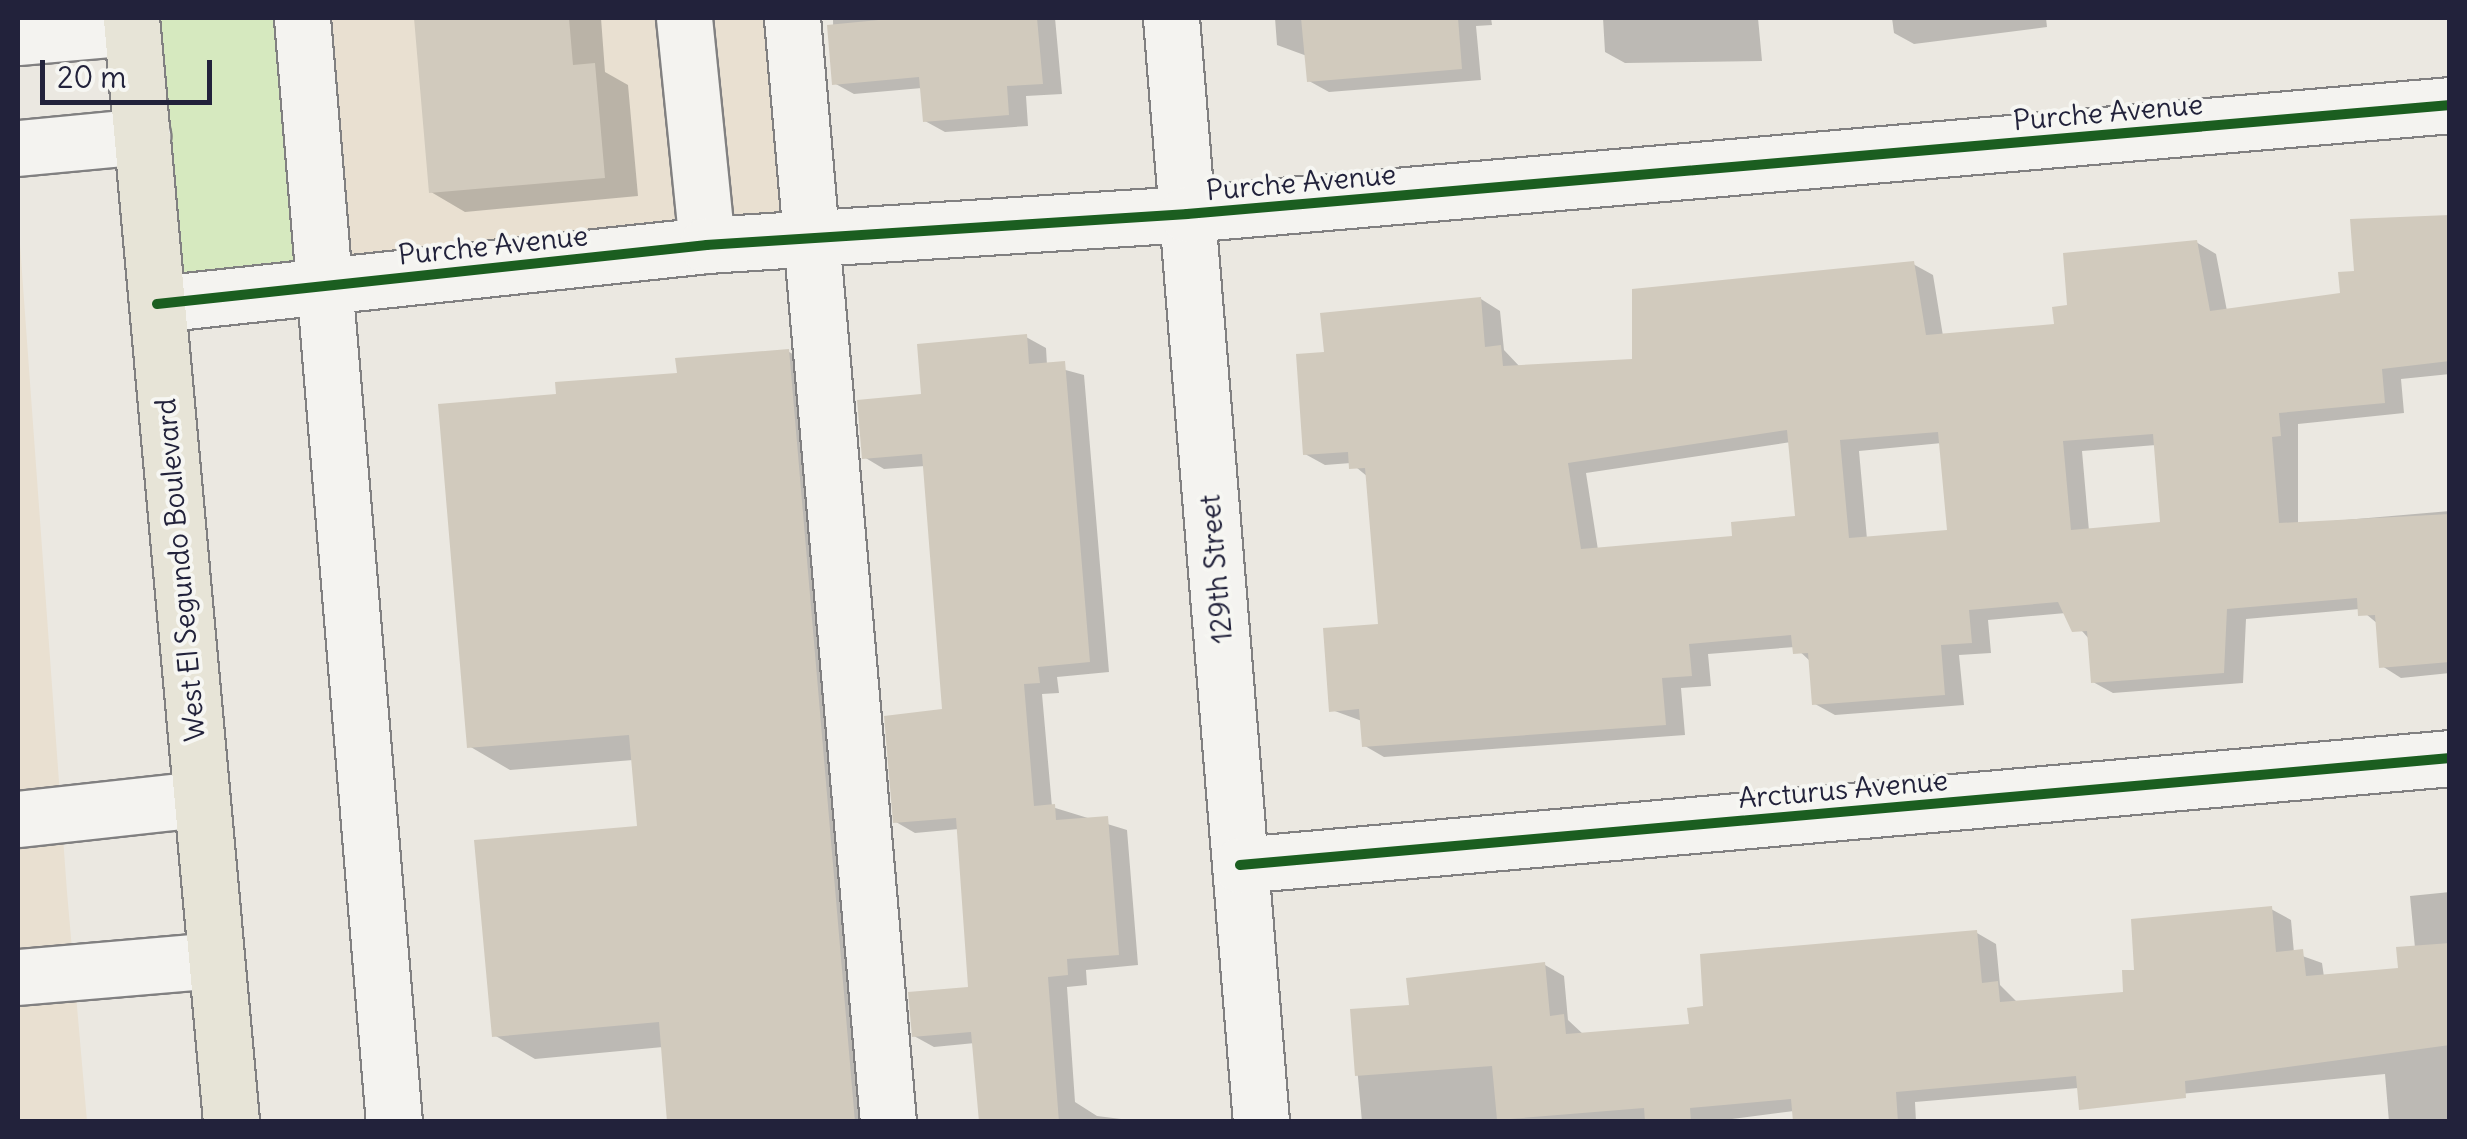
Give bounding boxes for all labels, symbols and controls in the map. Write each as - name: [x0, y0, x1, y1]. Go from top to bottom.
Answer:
- scale bar: [45, 40, 218, 102]
- text: 20 m: [57, 58, 127, 96]
- street label: Purche Avenue: [2012, 87, 2204, 137]
- street label: Purche Avenue: [1205, 157, 1397, 207]
- street label: Purche Avenue: [397, 218, 589, 272]
- street label: West El Segundo Boulevard: [148, 397, 212, 743]
- street label: 129th Street: [1193, 493, 1239, 645]
- street label: Arcturus Avenue: [1737, 763, 1949, 815]

